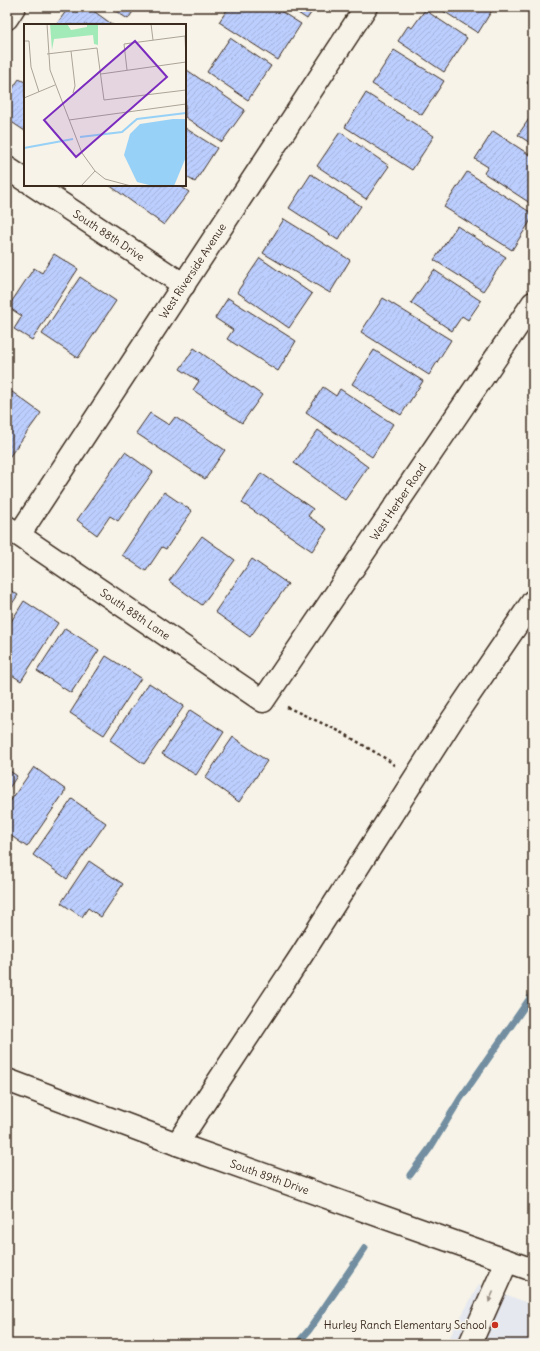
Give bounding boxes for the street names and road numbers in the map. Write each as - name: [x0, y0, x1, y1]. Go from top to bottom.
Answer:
- street label: South 88th Drive: [70, 207, 147, 264]
- street label: West Riverside Avenue: [156, 220, 229, 321]
- street label: West Herber Road: [367, 460, 429, 543]
- street label: South 88th Lane: [98, 585, 173, 643]
- street label: South 89th Drive: [228, 1156, 311, 1197]

